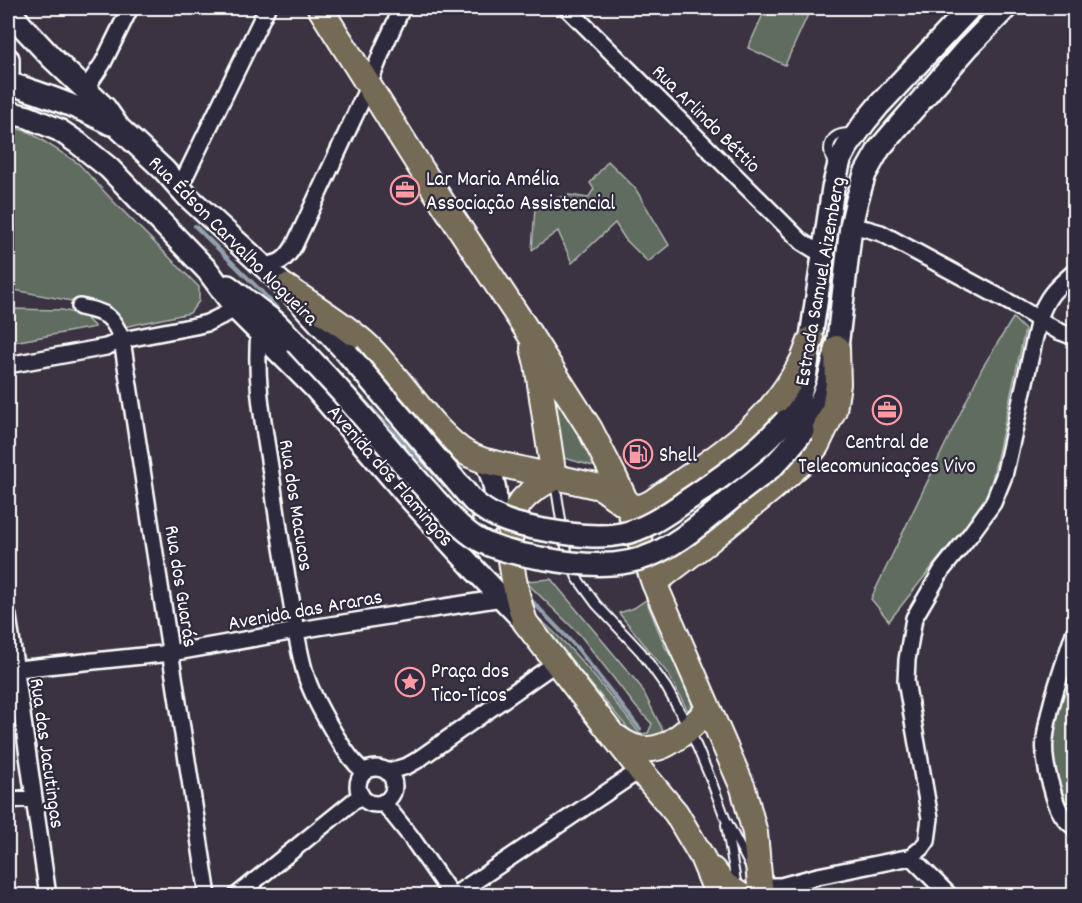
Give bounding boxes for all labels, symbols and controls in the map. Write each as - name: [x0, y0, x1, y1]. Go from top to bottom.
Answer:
- street label: Rua Arlindo Béttio: [644, 59, 766, 181]
- street label: Rua Édson Carvalho Nogueira: [140, 150, 325, 335]
- place label: Lar Maria Amélia Associação Assistencial: [426, 166, 615, 220]
- office icon: Lar Maria Amélia Associação Assistencial: [389, 174, 421, 206]
- street label: Estrada Samuel Aizemberg: [789, 174, 855, 389]
- office icon: Central de Telecomunicações Vivo: [871, 394, 903, 426]
- street label: Avenida dos Flamingos: [318, 399, 459, 555]
- place label: Central de Telecomunicações Vivo: [798, 429, 976, 483]
- street label: Rua dos Macucos: [269, 437, 319, 574]
- fuel station icon: Shell: [622, 438, 654, 470]
- place label: Shell: [659, 442, 697, 472]
- street label: Rua dos Guarás: [155, 523, 204, 650]
- street label: Avenida das Araras: [226, 584, 385, 640]
- place label: Praça dos Tico-Ticos: [431, 658, 509, 712]
- place icon: Praça dos Tico-Ticos: [394, 666, 426, 698]
- street label: Rua das Jacutingas: [20, 676, 70, 830]

